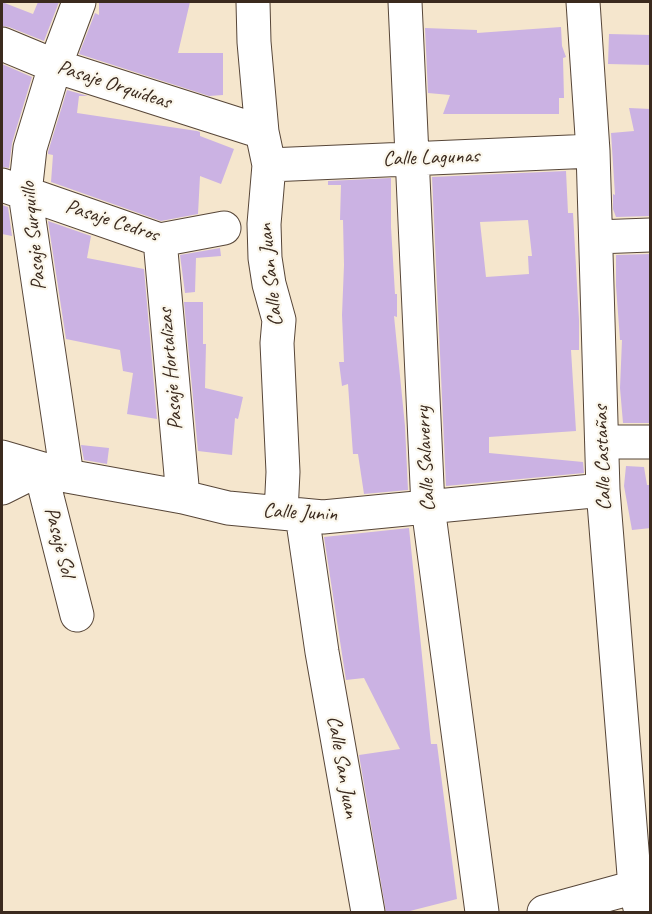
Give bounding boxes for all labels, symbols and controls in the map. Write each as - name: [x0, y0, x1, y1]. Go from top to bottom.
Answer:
- street label: Pasaje Orquídeas: [54, 55, 174, 115]
- street label: Calle Lagunas: [382, 144, 480, 172]
- street label: Pasaje Surquillo: [16, 180, 52, 292]
- street label: Pasaje Cedros: [62, 194, 162, 248]
- street label: Calle San Juan: [253, 222, 289, 328]
- street label: Pasaje Hortalizas: [153, 307, 189, 431]
- street label: Calle Castañas: [589, 405, 617, 511]
- street label: Calle Salaverry: [411, 406, 441, 512]
- street label: Calle Junin: [262, 498, 338, 528]
- street label: Pasaje Sol: [38, 505, 80, 579]
- street label: Calle San Juan: [321, 714, 363, 820]

